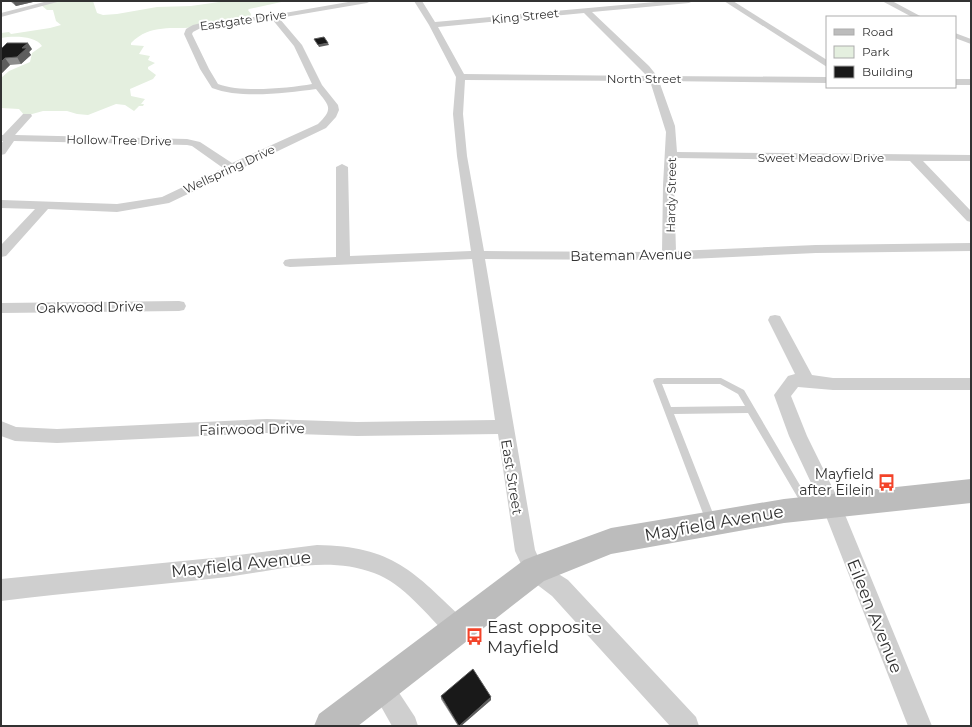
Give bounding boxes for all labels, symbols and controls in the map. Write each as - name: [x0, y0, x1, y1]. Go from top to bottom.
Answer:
- street label: King Street: [491, 5, 559, 27]
- street label: Eastgate Drive: [199, 6, 287, 34]
- legend: [826, 16, 956, 88]
- text: Road: [862, 24, 893, 39]
- text: Park: [862, 44, 890, 59]
- text: Building: [862, 64, 913, 79]
- street label: North Street: [607, 71, 681, 86]
- street label: Hollow Tree Drive: [66, 132, 172, 148]
- street label: Wellspring Drive: [181, 141, 277, 197]
- street label: Sweet Meadow Drive: [758, 150, 884, 165]
- street label: Hardy Street: [663, 157, 679, 233]
- street label: Bateman Avenue: [570, 245, 692, 265]
- street label: Oakwood Drive: [36, 297, 144, 317]
- street label: Fairwood Drive: [199, 419, 305, 439]
- street label: East Street: [497, 438, 527, 516]
- place label: Mayfield after Eilein: [799, 465, 874, 499]
- bus stop icon: Mayfield after Eilein: [877, 472, 897, 492]
- street label: Mayfield Avenue: [643, 501, 785, 545]
- street label: Mayfield Avenue: [170, 547, 312, 581]
- street label: Eileen Avenue: [843, 556, 907, 676]
- place label: East opposite Mayfield: [487, 617, 602, 657]
- bus stop icon: East opposite Mayfield: [464, 627, 484, 647]

